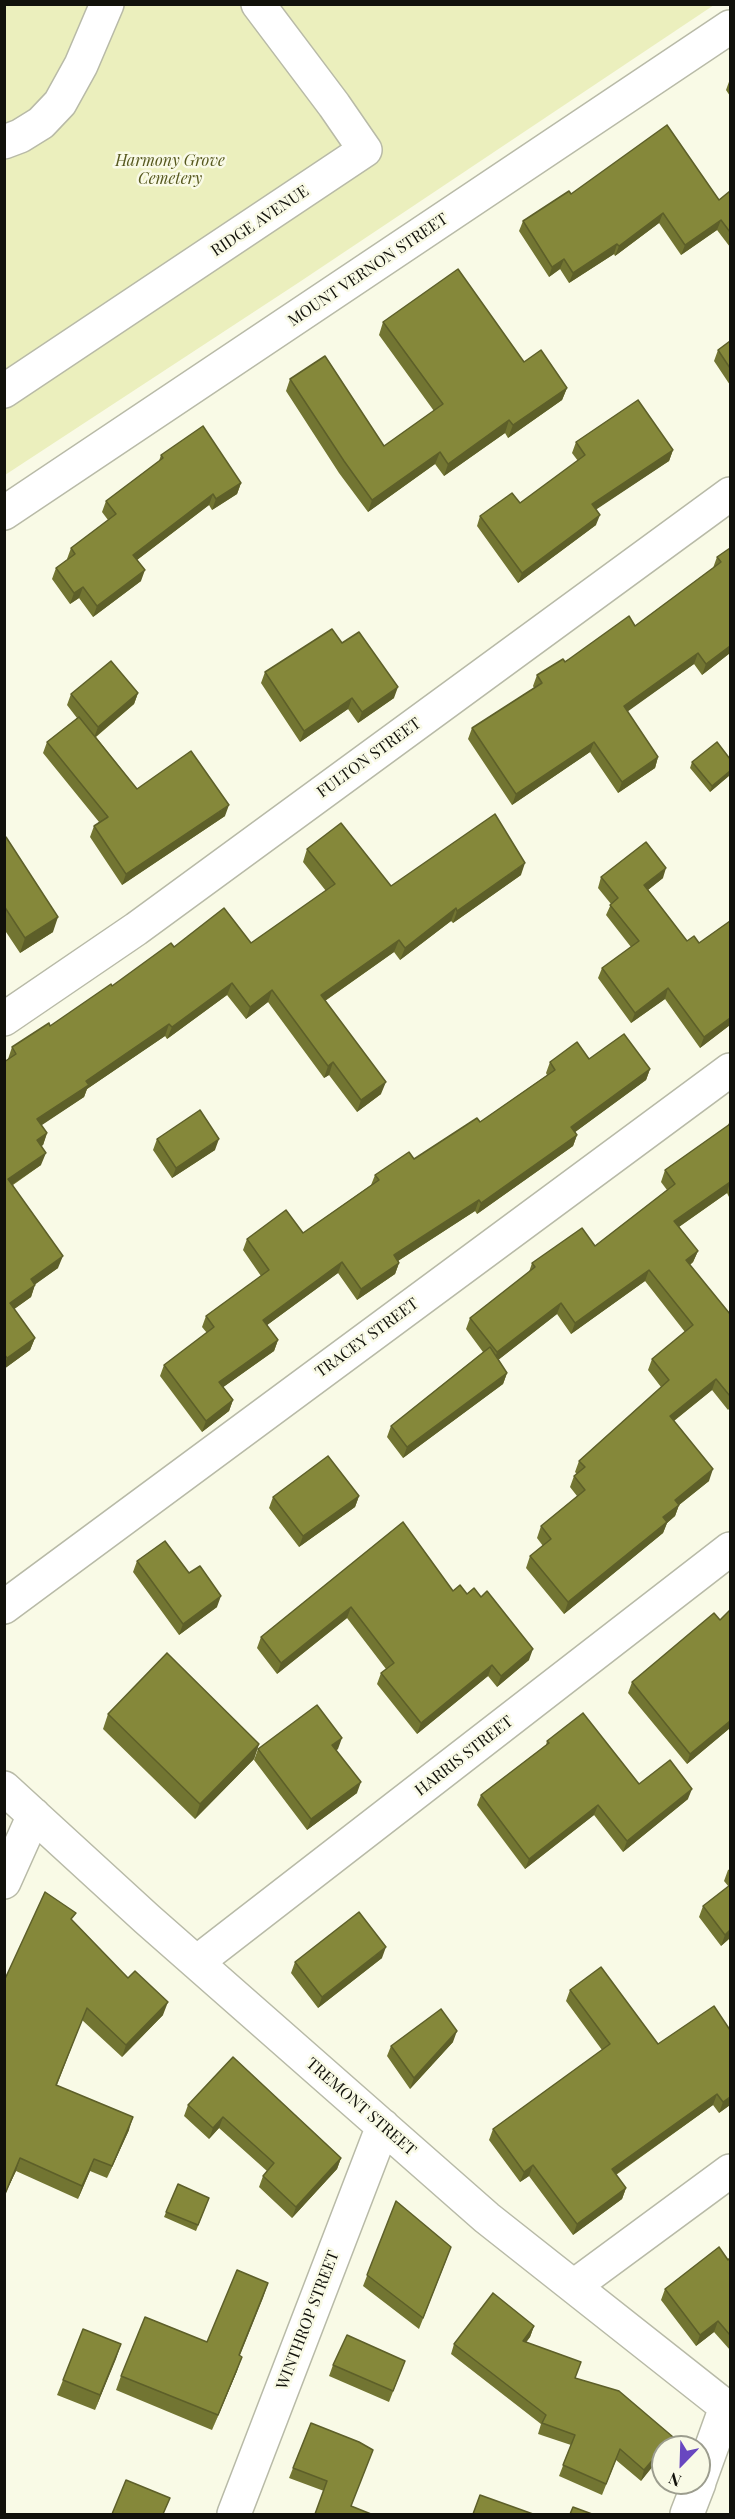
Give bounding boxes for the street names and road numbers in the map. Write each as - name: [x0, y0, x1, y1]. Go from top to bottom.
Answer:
- street label: RIDGE AVENUE: [208, 181, 312, 261]
- street label: MOUNT VERNON STREET: [285, 209, 451, 331]
- street label: FULTON STREET: [313, 714, 425, 802]
- street label: TRACEY STREET: [312, 1294, 422, 1382]
- street label: HARRIS STREET: [411, 1712, 517, 1800]
- street label: TREMONT STREET: [302, 2054, 420, 2160]
- street label: WINTHROP STREET: [273, 2248, 343, 2392]

